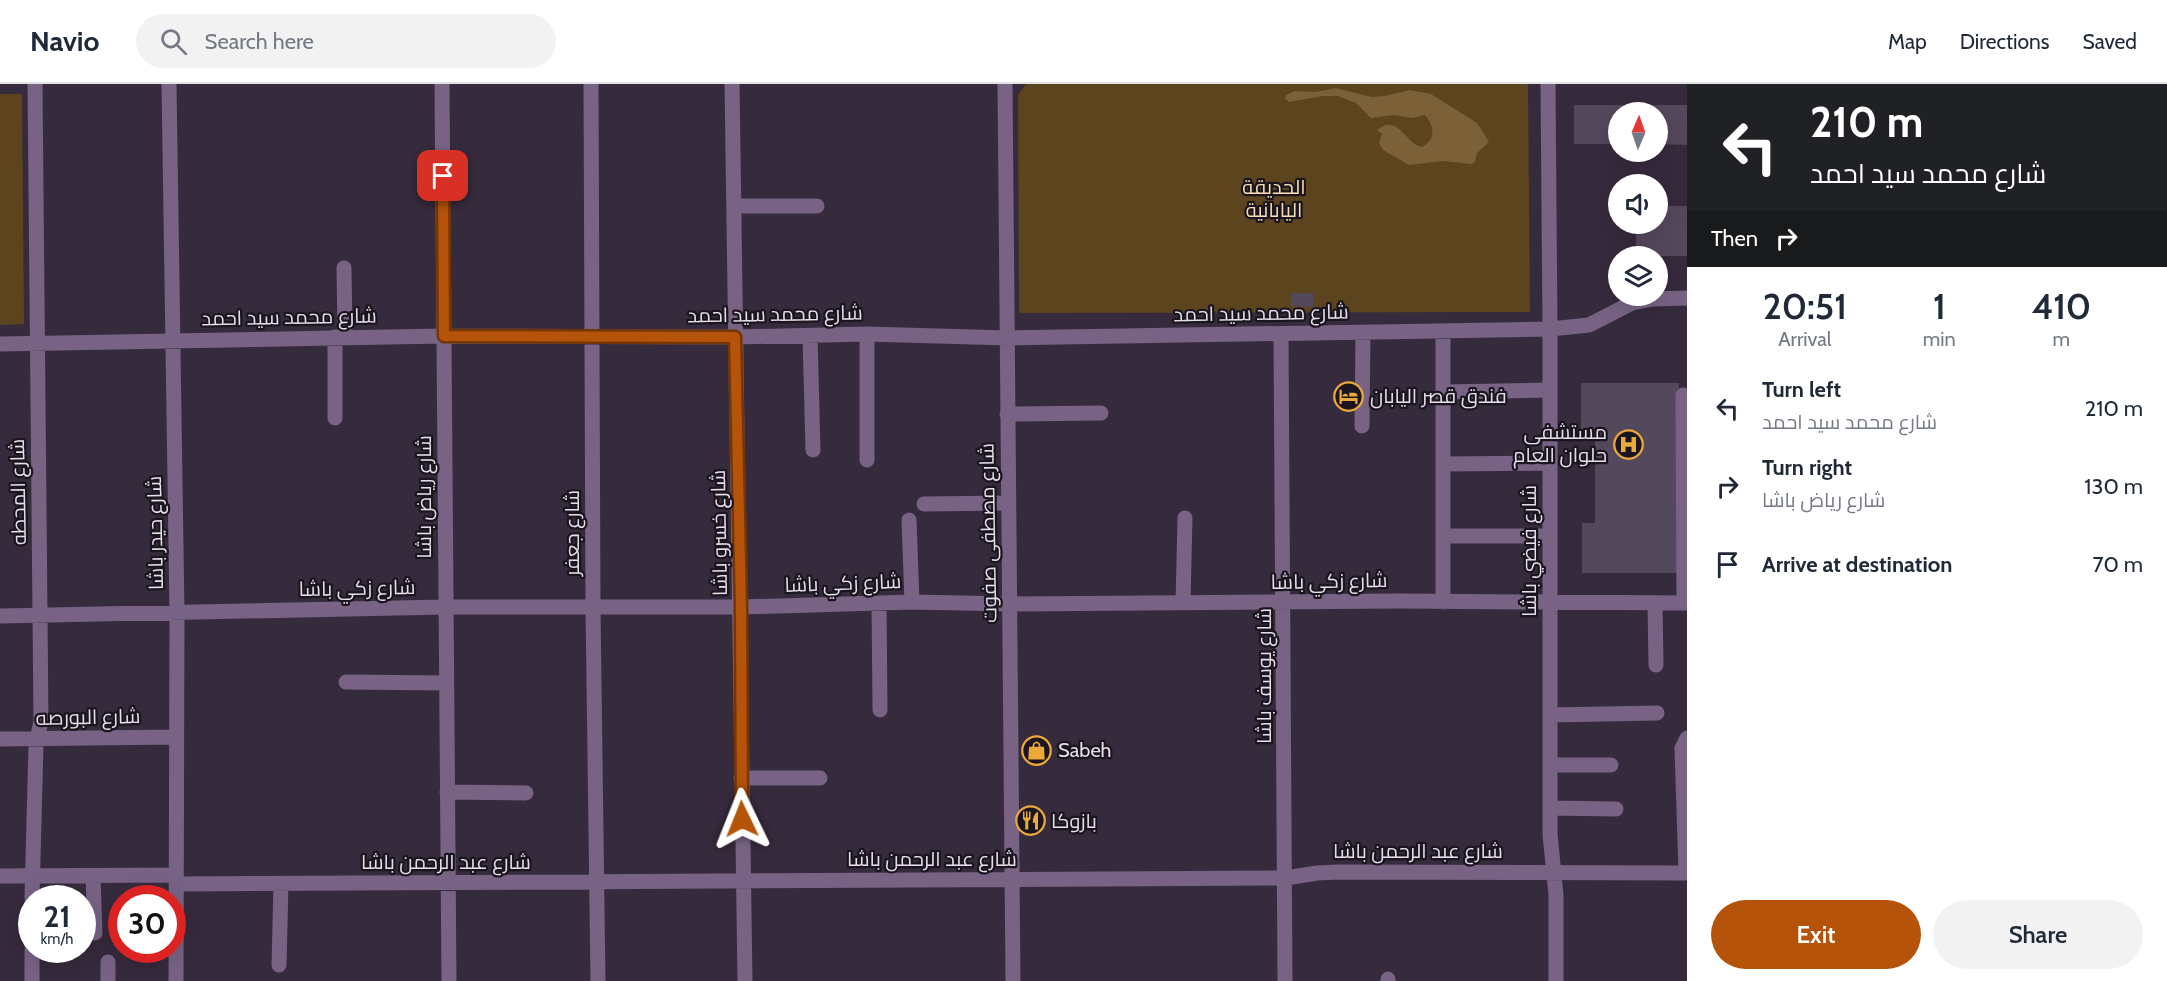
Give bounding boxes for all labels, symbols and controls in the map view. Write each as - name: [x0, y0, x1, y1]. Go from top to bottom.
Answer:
- search box: [136, 14, 556, 68]
- text: Navio: [30, 24, 100, 58]
- icon: search: [157, 25, 190, 58]
- text: Search here: [205, 28, 314, 55]
- text: Map: [1888, 29, 1927, 54]
- text: Directions: [1960, 29, 2049, 54]
- text: Saved: [2082, 29, 2137, 54]
- text: 210 m: [1810, 96, 1923, 148]
- north arrow: [1608, 102, 1668, 162]
- map controls: [1608, 102, 1668, 306]
- icon: left: [1711, 108, 1789, 186]
- pin: [417, 150, 468, 201]
- text: شارع محمد سيد احمد: [1810, 157, 2046, 190]
- icon: arrive: [426, 159, 459, 192]
- button: sound: [1608, 174, 1668, 234]
- park label: الحديقة اليابانية: [1242, 175, 1306, 222]
- icon: right: [1770, 222, 1803, 255]
- text: Then: [1711, 225, 1758, 252]
- button: layers: [1608, 246, 1668, 306]
- text: 20:51: [1763, 284, 1847, 328]
- text: 1: [1933, 284, 1946, 328]
- text: 410: [2032, 284, 2091, 328]
- street label: شارع محمد سيد احمد: [1173, 299, 1349, 329]
- street label: شارع محمد سيد احمد: [687, 300, 863, 330]
- street label: شارع محمد سيد احمد: [201, 303, 377, 333]
- text: Arrival: [1778, 327, 1832, 351]
- text: min: [1923, 327, 1956, 351]
- text: m: [2053, 327, 2070, 351]
- text: Turn left: [1762, 376, 1841, 403]
- hotel icon: فندق قصر اليابان: [1333, 380, 1365, 412]
- place label: فندق قصر اليابان: [1370, 384, 1507, 409]
- icon: left: [1711, 392, 1744, 425]
- text: 210 m: [2085, 395, 2143, 422]
- text: شارع محمد سيد احمد: [1762, 410, 1937, 434]
- place label: مستشفى حلوان العام: [1513, 420, 1607, 469]
- hospital icon: مستشفى حلوان العام: [1612, 428, 1644, 460]
- street label: شارع رياض باشا: [412, 435, 438, 559]
- street label: شارع المحطه: [5, 439, 33, 545]
- street label: شارع مصطفى صفوت: [974, 443, 1004, 623]
- text: Turn right: [1762, 454, 1852, 481]
- street label: شارع خسرو باشا: [706, 470, 734, 596]
- icon: right: [1711, 470, 1744, 503]
- text: 130 m: [2084, 473, 2143, 500]
- street label: شارع حيدر باشا: [142, 476, 170, 590]
- street label: شارع فيضي باشا: [1517, 485, 1544, 617]
- text: شارع رياض باشا: [1762, 488, 1885, 512]
- street label: شارع جعفر: [560, 490, 586, 577]
- icon: arrive: [1711, 548, 1744, 581]
- text: Arrive at destination: [1762, 551, 1952, 578]
- text: 70 m: [2093, 551, 2143, 578]
- street label: شارع زكي باشا: [1270, 568, 1388, 598]
- street label: شارع زكي باشا: [784, 569, 902, 601]
- street label: شارع زكي باشا: [298, 575, 416, 605]
- street label: شارع يوسف باشا: [1252, 608, 1278, 744]
- street label: شارع البورصه: [35, 704, 141, 732]
- shop icon: Sabeh: [1021, 734, 1053, 766]
- place label: Sabeh: [1058, 738, 1111, 762]
- position arrow: [710, 787, 774, 851]
- restaurant icon: بازوكا: [1014, 805, 1046, 837]
- place label: بازوكا: [1051, 809, 1097, 833]
- street label: شارع عبد الرحمن باشا: [1333, 839, 1503, 865]
- street label: شارع عبد الرحمن باشا: [847, 847, 1017, 873]
- street label: شارع عبد الرحمن باشا: [361, 850, 531, 876]
- speed limit sign: 30: [108, 885, 186, 963]
- text: 21: [44, 898, 70, 935]
- button: Exit: [1711, 900, 1921, 969]
- button: Share: [1933, 900, 2143, 969]
- text: km/h: [41, 930, 73, 948]

